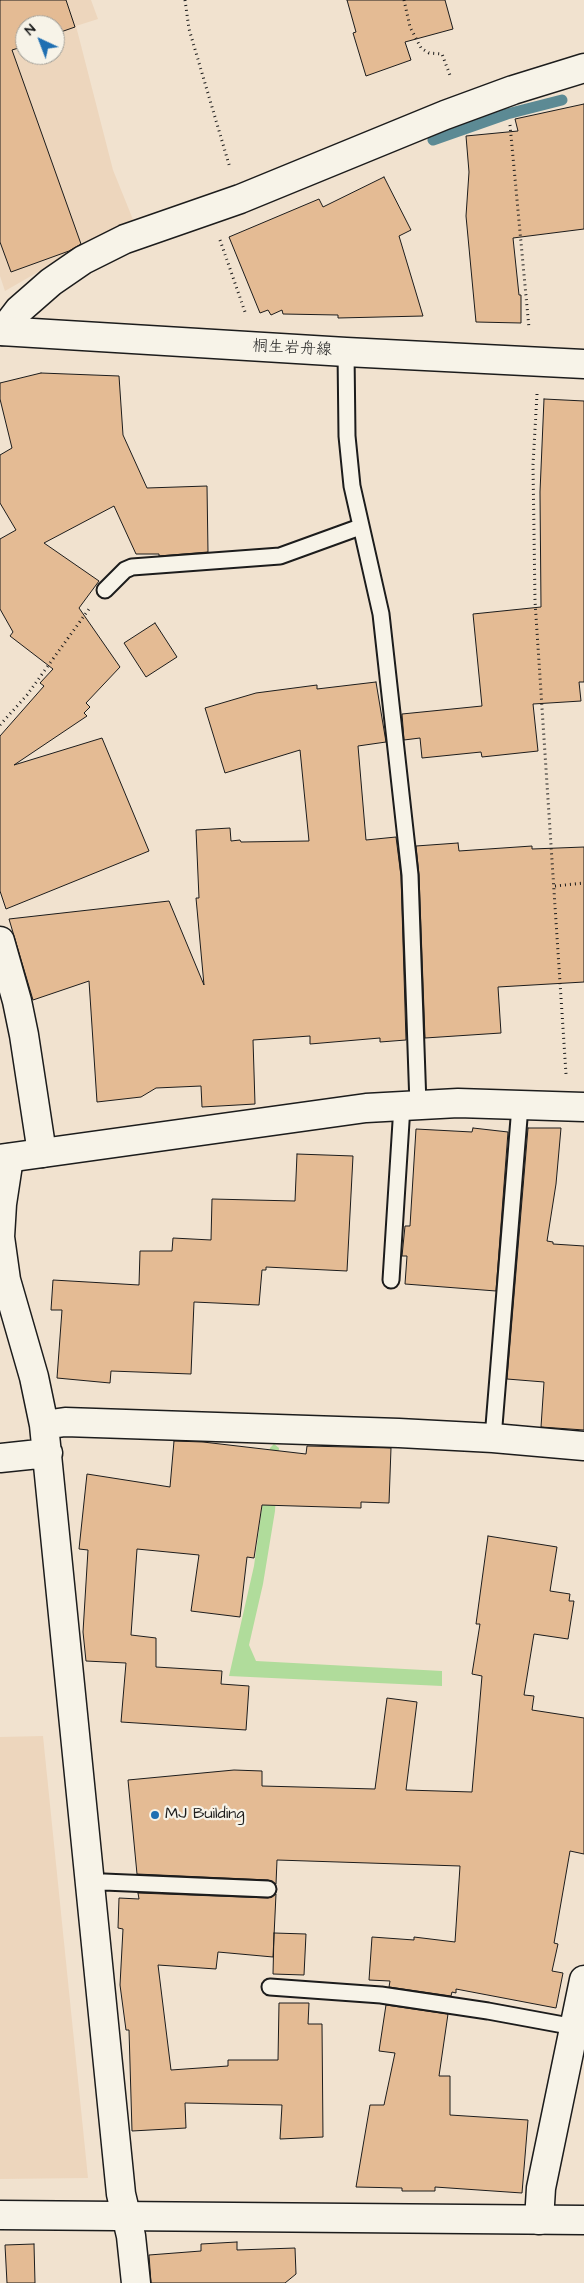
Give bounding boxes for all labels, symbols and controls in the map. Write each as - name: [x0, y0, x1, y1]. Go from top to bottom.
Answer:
- north arrow: [15, 15, 65, 65]
- text: N: [20, 19, 40, 40]
- street label: 桐生岩舟線: [252, 337, 332, 361]
- place label: MJ Building: [165, 1805, 244, 1825]
- marker: MJ Building: [149, 1809, 161, 1821]

